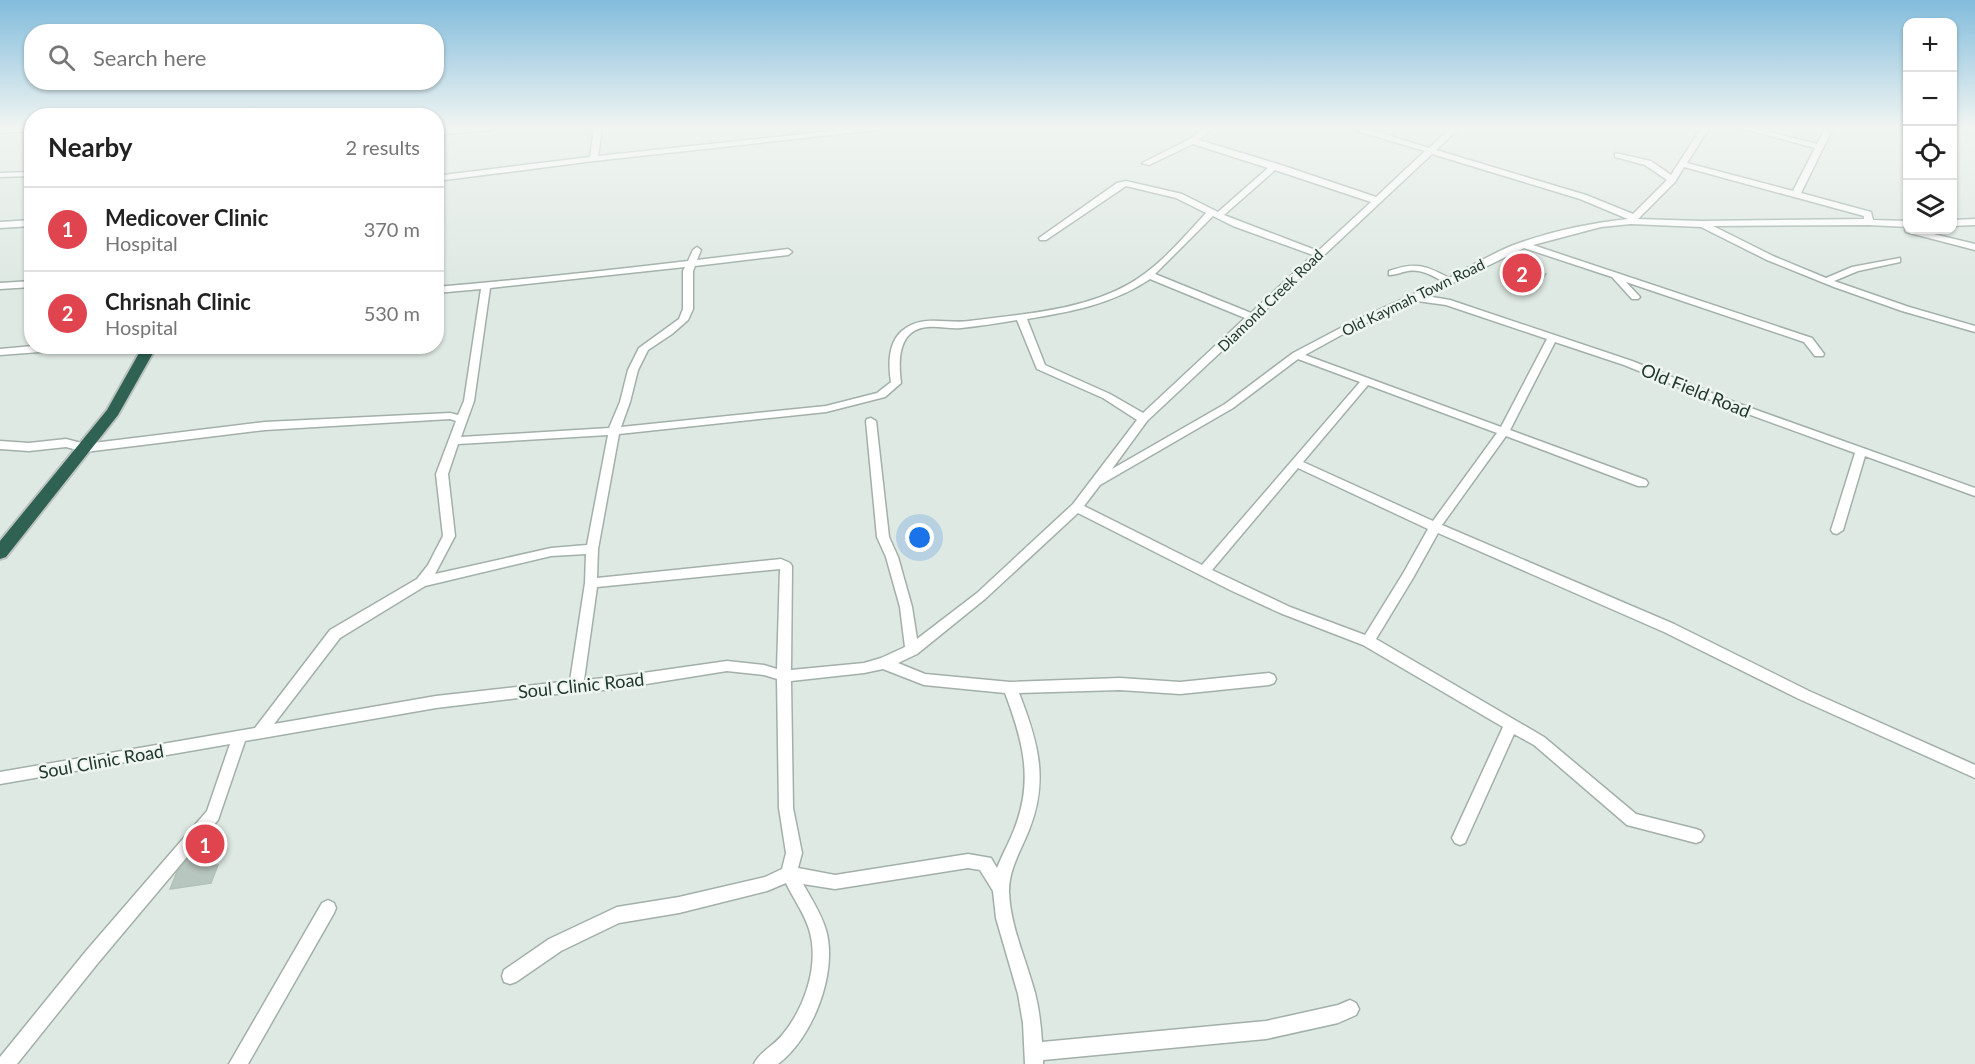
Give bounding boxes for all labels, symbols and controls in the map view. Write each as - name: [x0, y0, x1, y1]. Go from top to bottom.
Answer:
- map controls: [1903, 18, 1957, 234]
- button: +: [1903, 18, 1957, 72]
- search box: [24, 24, 444, 90]
- icon: search: [45, 41, 78, 74]
- text: Search here: [93, 44, 206, 71]
- button: −: [1903, 72, 1957, 126]
- button: locate: [1903, 126, 1957, 180]
- text: Nearby: [48, 131, 133, 163]
- text: 2 results: [345, 135, 420, 159]
- button: layers: [1903, 180, 1957, 234]
- text: Medicover Clinic: [105, 204, 268, 231]
- text: 1: [62, 217, 73, 241]
- text: 370 m: [364, 217, 420, 241]
- text: Hospital: [105, 231, 178, 255]
- street label: Diamond Creek Road: [1214, 245, 1326, 355]
- pin: 2: [1502, 250, 1541, 296]
- street label: Old Kaymah Town Road: [1339, 255, 1487, 339]
- text: Chrisnah Clinic: [105, 288, 251, 315]
- text: 2: [62, 301, 73, 325]
- text: 530 m: [364, 301, 420, 325]
- text: Hospital: [105, 315, 178, 339]
- street label: Old Field Road: [1638, 358, 1754, 422]
- your location: [905, 523, 934, 552]
- street label: Soul Clinic Road: [517, 667, 645, 703]
- street label: Soul Clinic Road: [37, 739, 165, 783]
- pin: 1: [186, 822, 224, 866]

